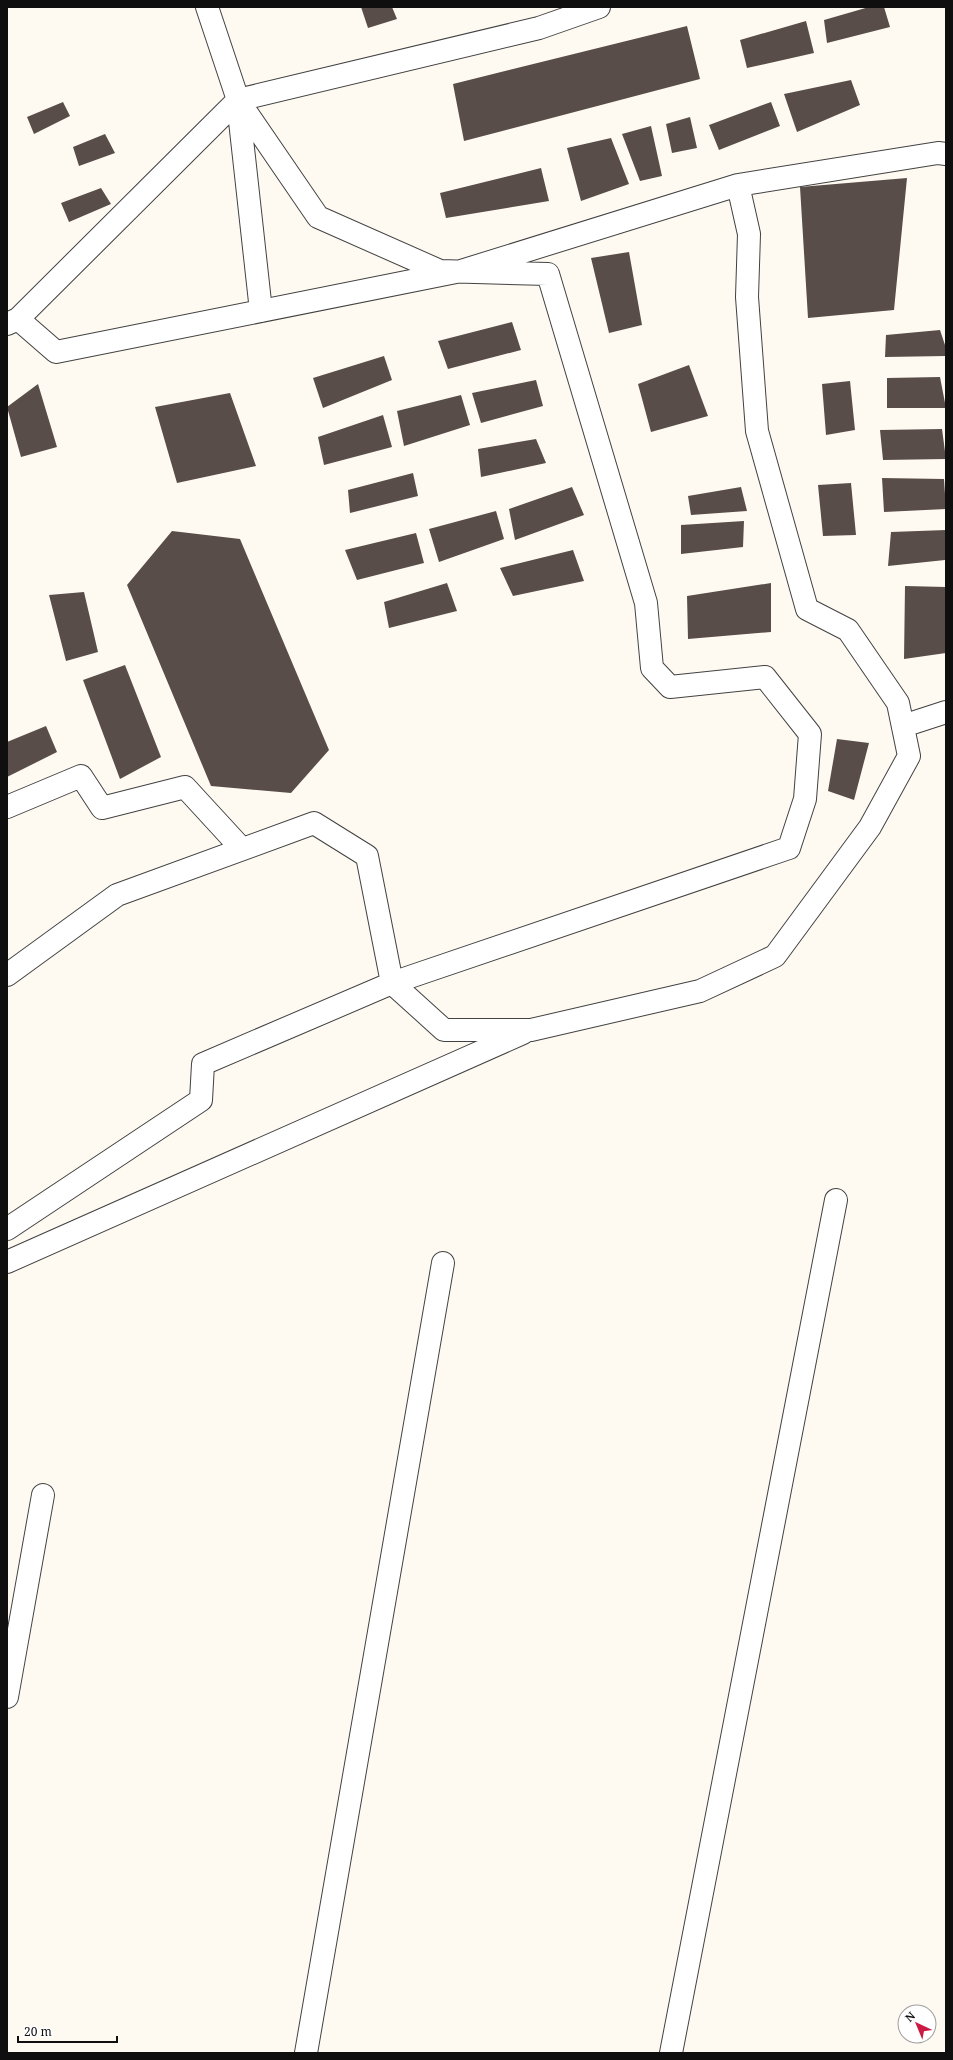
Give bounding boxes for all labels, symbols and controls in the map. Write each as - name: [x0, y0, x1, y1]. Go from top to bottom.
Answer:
- north arrow: [897, 2004, 937, 2044]
- text: N: [901, 2008, 918, 2025]
- scale bar: [18, 2018, 117, 2044]
- text: 20 m: [24, 2023, 52, 2040]

